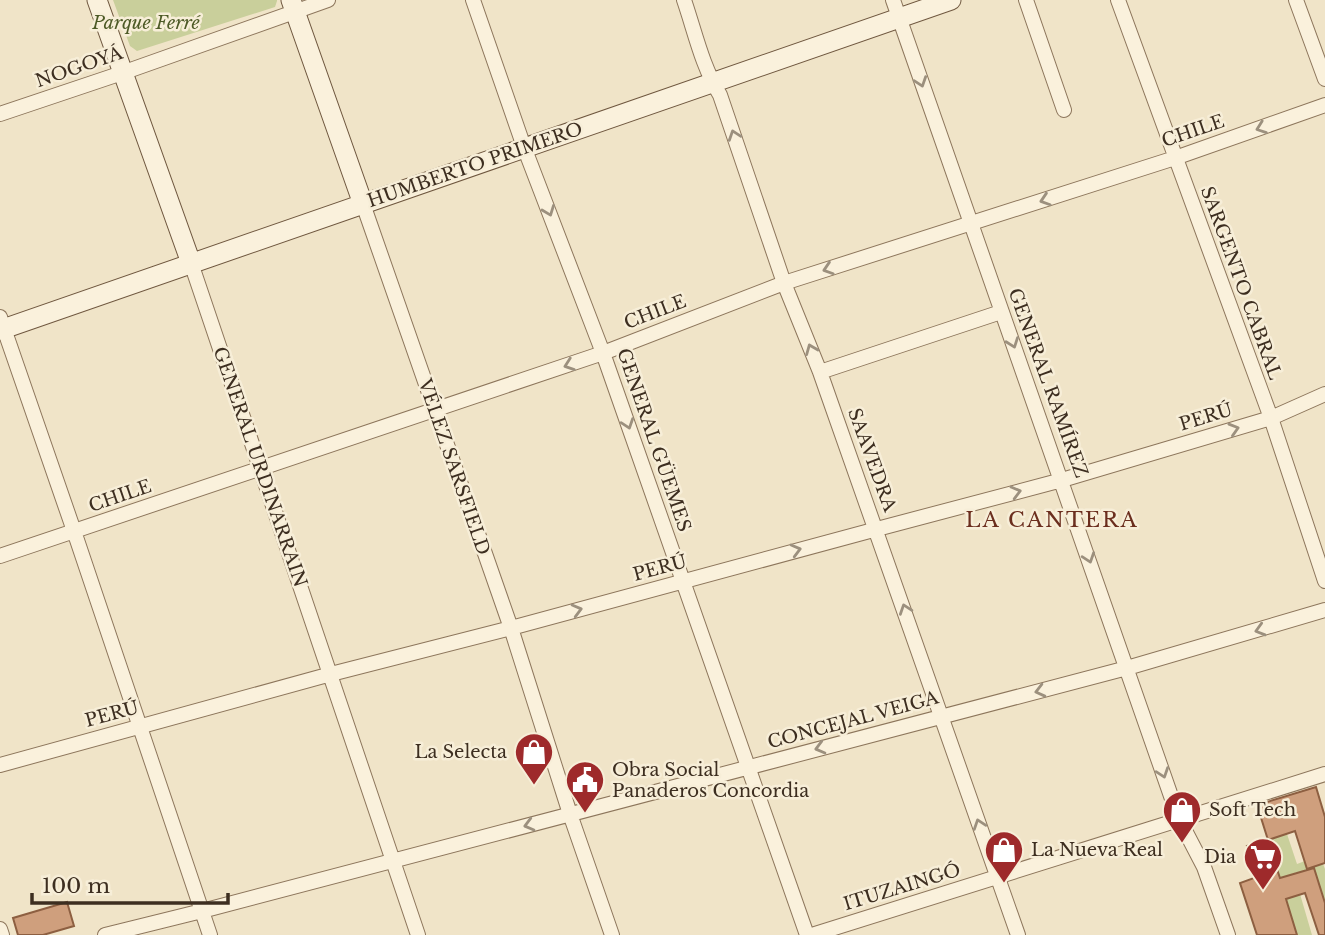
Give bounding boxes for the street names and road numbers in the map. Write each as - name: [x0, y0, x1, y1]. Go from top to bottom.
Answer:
- street label: NOGOYÁ: [32, 41, 127, 92]
- street label: CHILE: [1159, 110, 1227, 152]
- street label: HUMBERTO PRIMERO: [364, 118, 586, 212]
- street label: SARGENTO CABRAL: [1196, 183, 1286, 383]
- street label: GENERAL RAMÍREZ: [1003, 285, 1093, 481]
- street label: CHILE: [621, 290, 689, 334]
- street label: GENERAL URDINARRAIN: [208, 344, 312, 590]
- street label: GENERAL GÜEMES: [612, 345, 697, 535]
- street label: VÉLEZ SARSFIELD: [413, 375, 495, 558]
- street label: PERÚ: [1176, 398, 1235, 436]
- street label: SAAVEDRA: [843, 405, 901, 516]
- street label: CHILE: [86, 475, 154, 517]
- street label: PERÚ: [630, 549, 689, 586]
- street label: CONCEJAL VEIGA: [765, 686, 942, 753]
- street label: PERÚ: [82, 695, 141, 732]
- street label: ITUZAINGÓ: [840, 858, 963, 915]

